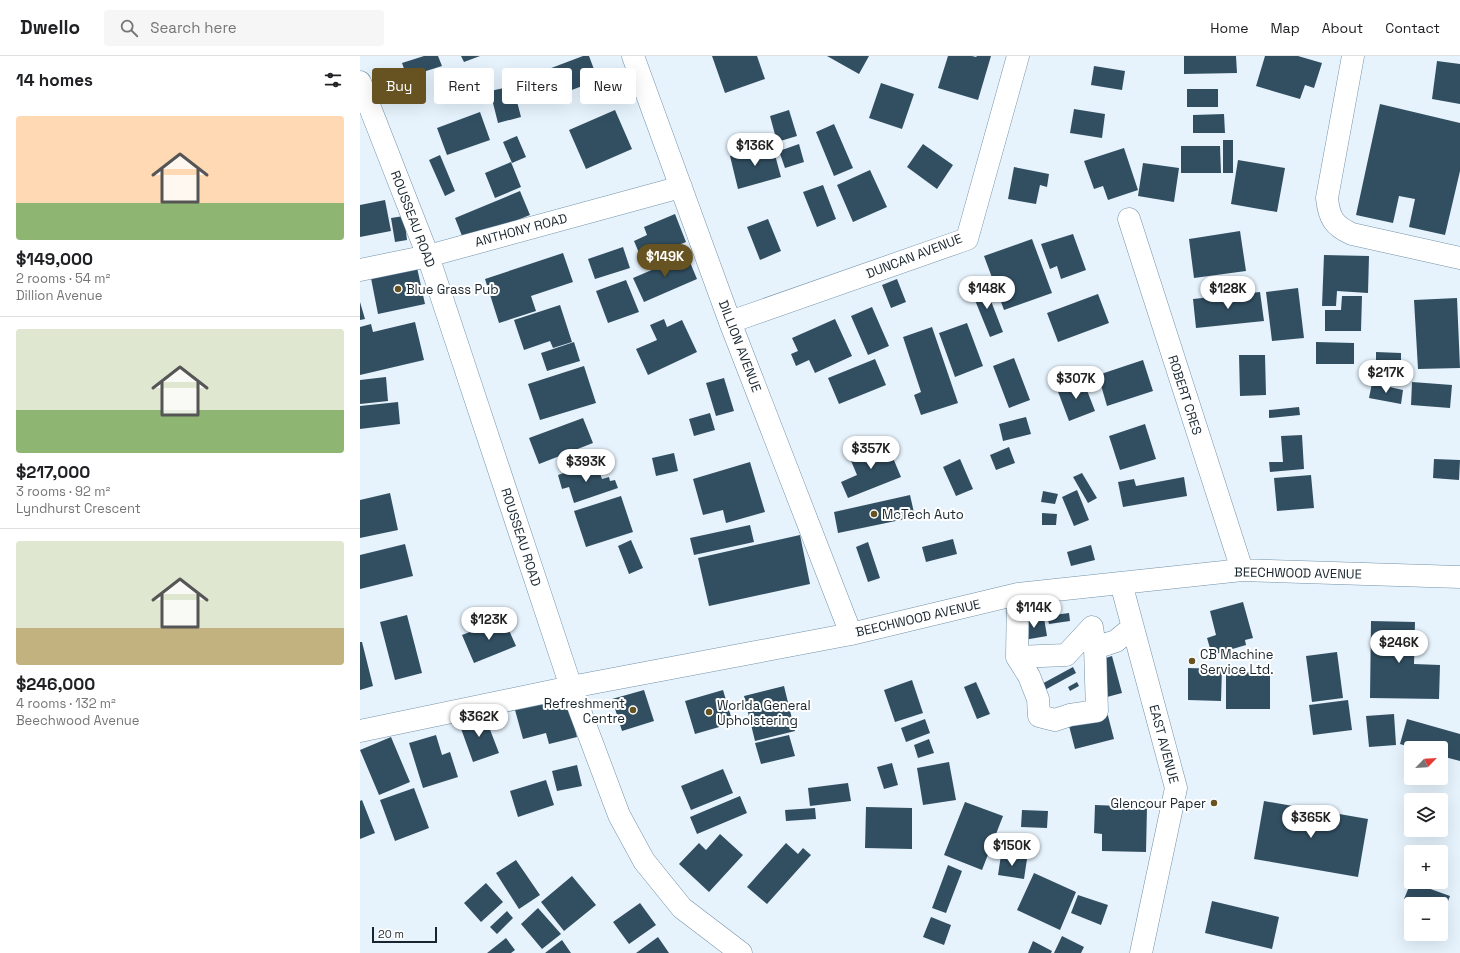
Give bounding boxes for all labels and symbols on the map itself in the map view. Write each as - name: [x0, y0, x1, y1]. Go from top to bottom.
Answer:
- pin: $136K: [727, 133, 783, 167]
- street label: ROUSSEAU ROAD: [387, 168, 439, 270]
- street label: ANTHONY ROAD: [473, 209, 569, 251]
- street label: DUNCAN AVENUE: [864, 230, 964, 282]
- pin: $149K: [637, 244, 693, 278]
- pin: $148K: [959, 276, 1015, 310]
- pin: $128K: [1200, 276, 1256, 310]
- place label: Blue Grass Pub: [406, 281, 499, 298]
- marker: Blue Grass Pub: [393, 284, 403, 294]
- street label: DILLION AVENUE: [715, 298, 765, 394]
- street label: ROBERT CRES: [1164, 353, 1206, 437]
- pin: $217K: [1358, 360, 1414, 394]
- pin: $307K: [1048, 366, 1104, 400]
- pin: $357K: [843, 436, 899, 470]
- pin: $393K: [558, 449, 614, 483]
- street label: ROUSSEAU ROAD: [497, 486, 545, 588]
- place label: McTech Auto: [882, 506, 964, 523]
- marker: McTech Auto: [869, 509, 879, 519]
- street label: BEECHWOOD AVENUE: [1234, 563, 1362, 583]
- street label: BEECHWOOD AVENUE: [854, 595, 982, 641]
- pin: $114K: [1006, 595, 1062, 629]
- pin: $123K: [461, 607, 517, 641]
- pin: $246K: [1371, 630, 1427, 664]
- place label: CB Machine Service Ltd.: [1200, 646, 1274, 678]
- marker: CB Machine Service Ltd.: [1187, 656, 1197, 666]
- place label: Refreshment Centre: [544, 695, 625, 727]
- place label: Worlda General Upholstering: [717, 697, 811, 729]
- street label: EAST AVENUE: [1145, 703, 1183, 785]
- pin: $362K: [451, 704, 507, 738]
- marker: Refreshment Centre: [628, 705, 638, 715]
- marker: Worlda General Upholstering: [704, 707, 714, 717]
- north arrow: [1404, 741, 1448, 785]
- place label: Glencour Paper: [1110, 795, 1206, 812]
- marker: Glencour Paper: [1209, 798, 1219, 808]
- pin: $365K: [1283, 805, 1339, 839]
- pin: $150K: [984, 833, 1040, 867]
- scale bar: [372, 925, 437, 944]

